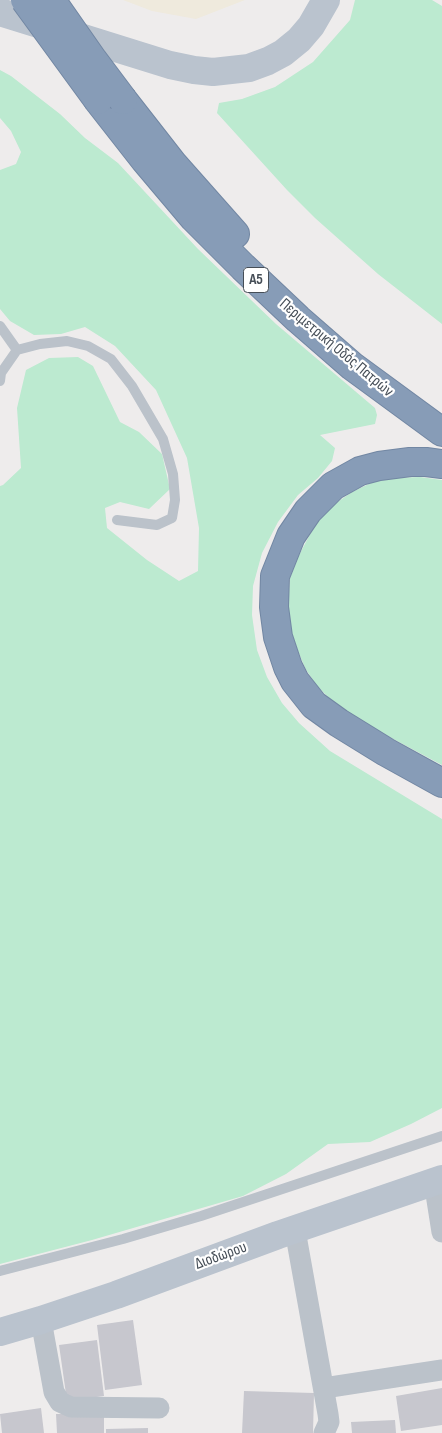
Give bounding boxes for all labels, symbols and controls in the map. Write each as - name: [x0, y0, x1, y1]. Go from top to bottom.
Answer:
- road number: Α5: [244, 268, 268, 292]
- street label: Περιμετρική Οδός Πατρών: [275, 295, 397, 401]
- street label: Διοδώρου: [193, 1238, 249, 1274]

